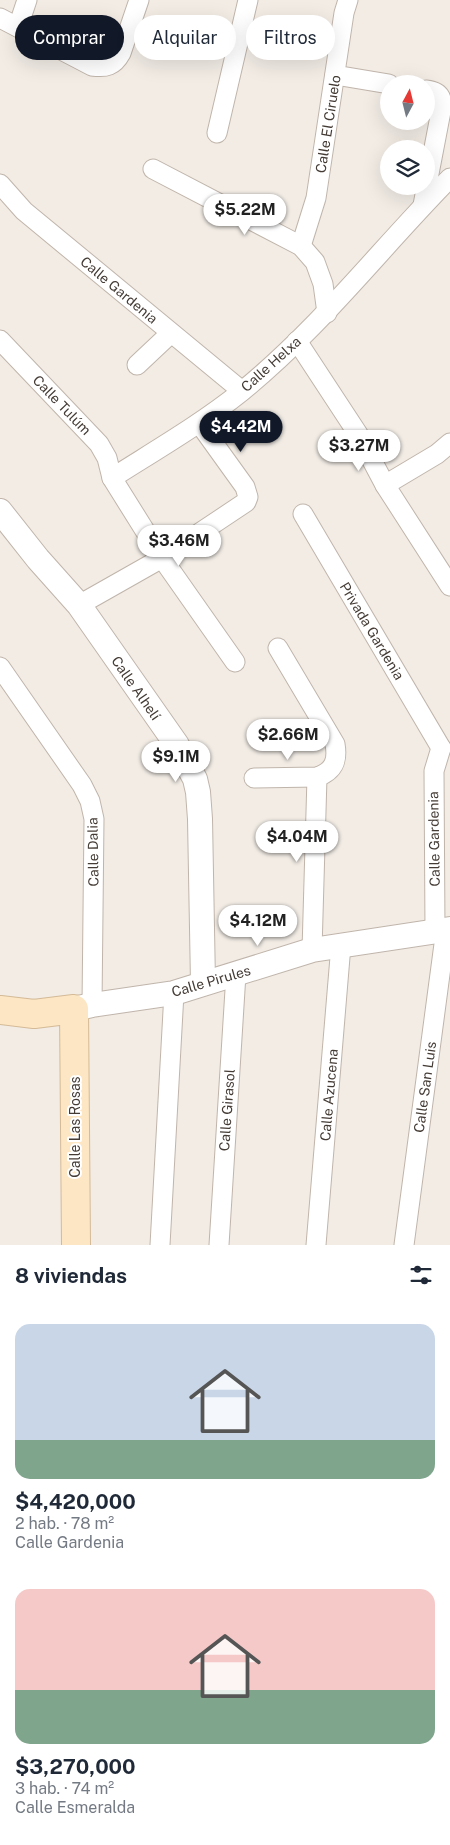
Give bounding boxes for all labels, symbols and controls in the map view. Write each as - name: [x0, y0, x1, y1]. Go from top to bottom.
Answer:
- chip: Comprar: [15, 15, 124, 60]
- chip: Alquilar: [134, 15, 236, 60]
- chip: Filtros: [246, 15, 335, 60]
- street label: Calle El Ciruelo: [312, 74, 344, 174]
- north arrow: [380, 75, 435, 130]
- map controls: [380, 75, 435, 195]
- button: layers: [380, 140, 435, 195]
- pin: $5.22M: [204, 194, 286, 236]
- text: $5.22M: [214, 200, 276, 219]
- street label: Calle Gardenia: [77, 253, 161, 327]
- street label: Calle Helxa: [238, 333, 304, 395]
- street label: Calle Tulúm: [30, 372, 94, 438]
- pin: $4.42M: [200, 410, 282, 453]
- text: $4.42M: [211, 417, 271, 436]
- pin: $3.27M: [318, 430, 400, 472]
- text: $3.27M: [328, 436, 390, 455]
- pin: $3.46M: [138, 524, 220, 567]
- text: $3.46M: [148, 531, 210, 550]
- street label: Privada Gardenia: [337, 579, 407, 683]
- street label: Calle Alhelí: [108, 653, 164, 723]
- pin: $2.66M: [247, 718, 329, 761]
- text: $2.66M: [257, 725, 319, 744]
- pin: $9.1M: [141, 740, 211, 783]
- text: $9.1M: [152, 747, 200, 766]
- street label: Calle Gardenia: [425, 791, 443, 887]
- street label: Calle Dalia: [84, 817, 102, 887]
- pin: $4.04M: [256, 820, 338, 863]
- text: $4.04M: [266, 827, 328, 846]
- pin: $4.12M: [217, 904, 299, 947]
- text: $4.12M: [229, 911, 287, 930]
- street label: Calle Pirules: [170, 962, 252, 1000]
- street label: Calle San Luis: [411, 1040, 439, 1134]
- street label: Calle Azucena: [317, 1048, 341, 1142]
- street label: Calle Girasol: [216, 1068, 238, 1152]
- street label: Calle Las Rosas: [67, 1076, 83, 1178]
- icon: filters: [407, 1261, 435, 1289]
- text: 8 viviendas: [15, 1263, 127, 1288]
- icon: home: [180, 1356, 270, 1446]
- text: $4,420,000: [15, 1489, 136, 1514]
- text: 2 hab. · 78 m²: [15, 1514, 114, 1533]
- text: Calle Gardenia: [15, 1533, 124, 1552]
- icon: home: [180, 1621, 270, 1711]
- text: $3,270,000: [15, 1754, 136, 1779]
- text: 3 hab. · 74 m²: [15, 1779, 114, 1798]
- text: Calle Esmeralda: [15, 1798, 135, 1817]

